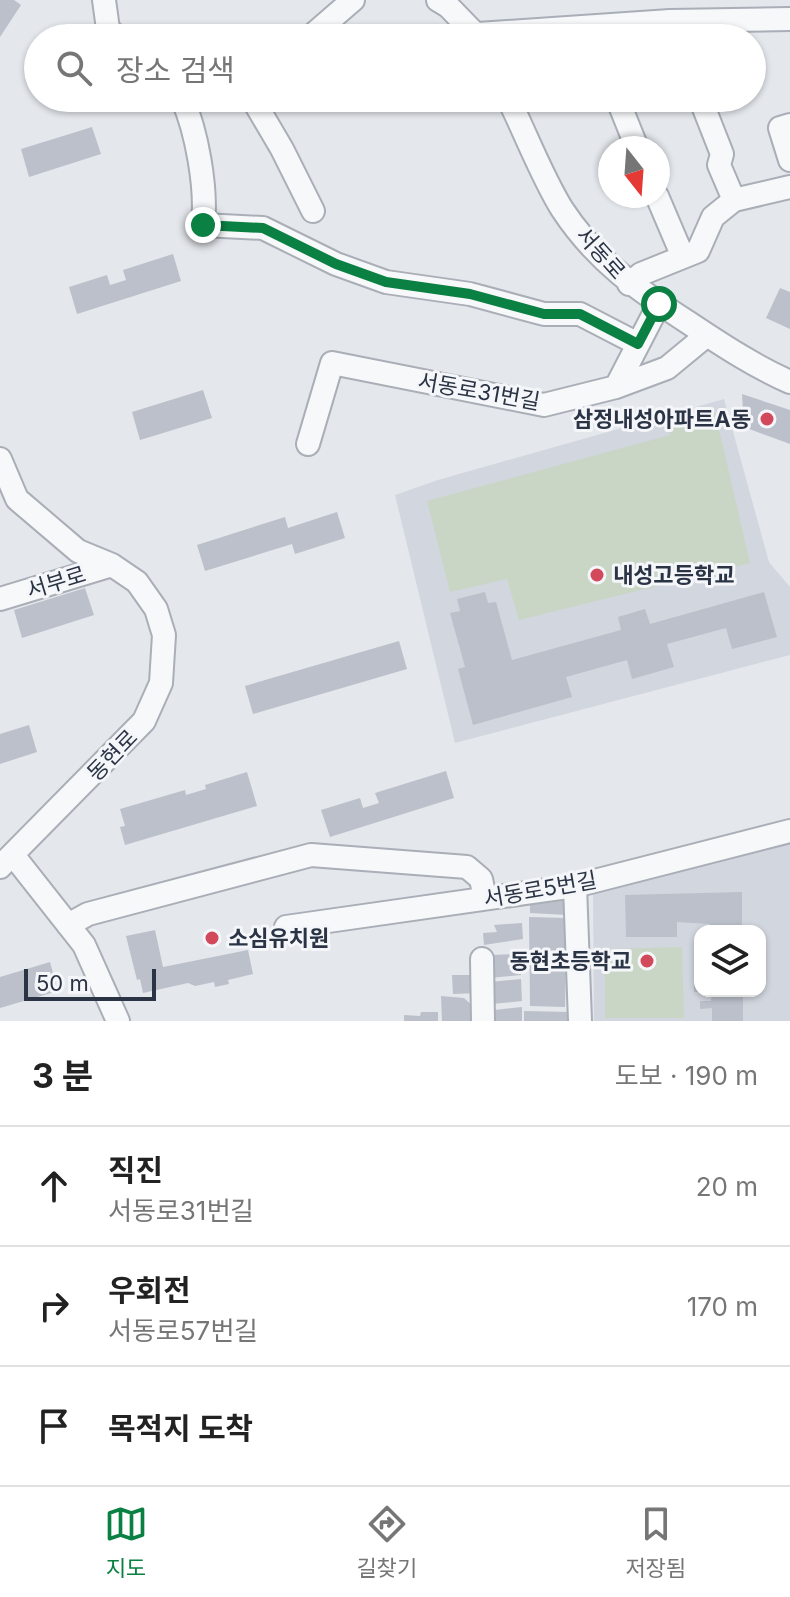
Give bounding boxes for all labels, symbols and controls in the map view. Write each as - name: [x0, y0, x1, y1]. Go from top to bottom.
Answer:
- search box: [24, 24, 766, 112]
- icon: search: [52, 46, 96, 90]
- text: 장소 검색: [116, 52, 235, 88]
- north arrow: [598, 136, 670, 208]
- route end: [185, 207, 221, 243]
- street label: 서동로: [571, 222, 631, 284]
- route start: [641, 286, 677, 322]
- street label: 서동로31번길: [416, 367, 542, 415]
- place label: 삼정내성아파트A동: [573, 406, 751, 432]
- marker: 삼정내성아파트A동: [758, 410, 776, 428]
- street label: 서부로: [23, 561, 89, 603]
- place label: 내성고등학교: [613, 562, 734, 588]
- marker: 내성고등학교: [588, 566, 606, 584]
- street label: 동현로: [82, 724, 142, 786]
- street label: 서동로5번길: [481, 866, 599, 912]
- place label: 소심유치원: [228, 925, 329, 951]
- map controls: [694, 925, 766, 997]
- button: layers: [694, 925, 766, 997]
- marker: 소심유치원: [203, 929, 221, 947]
- place label: 동현초등학교: [510, 948, 631, 974]
- marker: 동현초등학교: [638, 952, 656, 970]
- scale bar: [24, 965, 156, 1001]
- text: 50 m: [36, 970, 89, 996]
- text: 3 분: [32, 1055, 93, 1096]
- text: 도보 · 190 m: [615, 1060, 758, 1091]
- text: 직진: [108, 1152, 163, 1188]
- icon: ahead: [32, 1164, 76, 1208]
- text: 20 m: [696, 1171, 758, 1202]
- text: 서동로31번길: [108, 1195, 254, 1226]
- text: 우회전: [108, 1272, 191, 1308]
- icon: right: [32, 1284, 76, 1328]
- text: 170 m: [687, 1291, 758, 1322]
- text: 서동로57번길: [108, 1315, 258, 1346]
- icon: arrive: [32, 1404, 76, 1448]
- text: 목적지 도착: [108, 1410, 253, 1446]
- tab: 지도: [104, 1502, 148, 1582]
- tab: 길찾기: [356, 1502, 417, 1582]
- tab: 저장됨: [625, 1502, 686, 1582]

